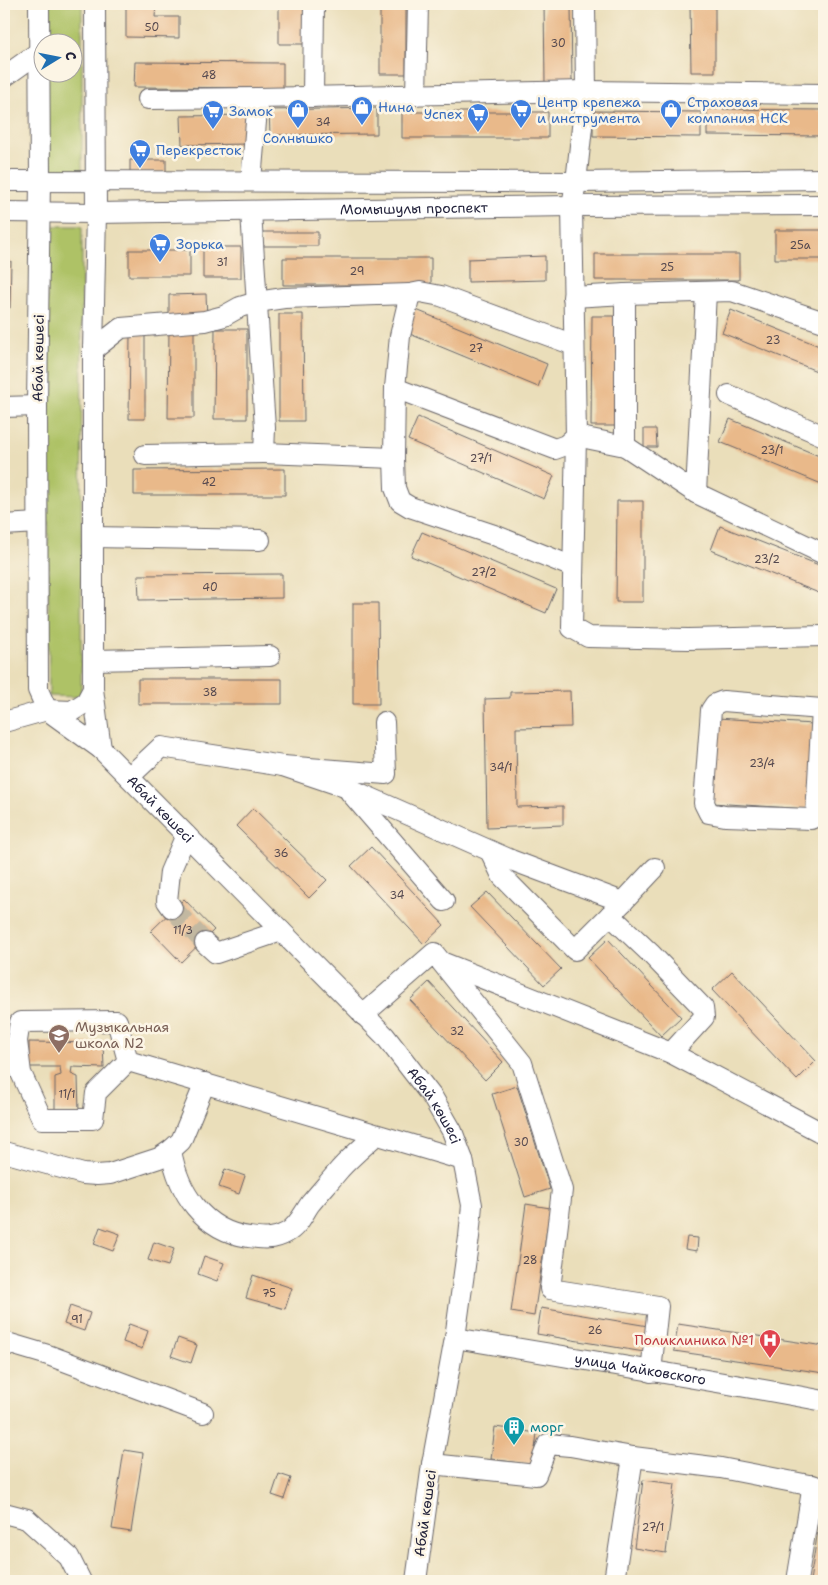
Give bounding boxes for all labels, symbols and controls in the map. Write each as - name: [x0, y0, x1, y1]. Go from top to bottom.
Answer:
- house number: 50: [145, 20, 159, 35]
- north arrow: [32, 32, 82, 82]
- house number: 30: [550, 36, 566, 51]
- text: С: [61, 50, 80, 62]
- house number: 48: [201, 68, 217, 83]
- place label: Центр крепежа и инструмента: [537, 93, 641, 127]
- place label: Страховая компания НСК: [687, 93, 788, 127]
- shop icon: Нина: [350, 95, 374, 126]
- shop icon: Солнышко: [286, 98, 310, 129]
- place label: Нина: [378, 98, 414, 116]
- supermarket icon: Центр крепежа и инструмента: [509, 98, 533, 129]
- shop icon: Страховая компания НСК: [659, 98, 683, 129]
- supermarket icon: Замок: [201, 99, 225, 130]
- place label: Замок: [229, 102, 273, 120]
- supermarket icon: Успех: [466, 102, 490, 133]
- place label: Успех: [424, 105, 462, 123]
- house number: 34: [316, 115, 331, 130]
- place label: Солнышко: [263, 129, 333, 147]
- supermarket icon: Перекресток: [128, 138, 152, 169]
- place label: Перекресток: [156, 141, 242, 159]
- street label: Момышулы проспект: [340, 198, 489, 218]
- supermarket icon: Зорька: [148, 232, 172, 263]
- place label: Зорька: [176, 235, 224, 253]
- house number: 25а: [789, 238, 811, 253]
- house number: 31: [216, 255, 228, 270]
- house number: 25: [660, 260, 674, 275]
- house number: 29: [350, 264, 364, 279]
- street label: Абай көшесі: [28, 314, 48, 402]
- house number: 23: [766, 333, 780, 348]
- house number: 27: [469, 341, 484, 356]
- house number: 23/1: [760, 443, 784, 458]
- house number: 27/1: [470, 451, 492, 466]
- house number: 42: [202, 475, 216, 490]
- house number: 23/2: [754, 552, 780, 567]
- house number: 27/2: [471, 565, 497, 580]
- house number: 40: [202, 580, 218, 595]
- house number: 38: [202, 685, 218, 700]
- house number: 23/4: [749, 756, 775, 771]
- house number: 34/1: [489, 760, 513, 775]
- street label: Абай көшесі: [123, 771, 198, 847]
- house number: 36: [273, 846, 289, 861]
- house number: 34: [390, 888, 405, 903]
- house number: 11/3: [173, 923, 193, 938]
- place label: Музыкальная школа N2: [75, 1018, 169, 1052]
- school or university icon: Музыкальная школа N2: [47, 1023, 71, 1054]
- house number: 32: [450, 1024, 464, 1039]
- street label: Абай көшесі: [403, 1063, 465, 1146]
- house number: 11/1: [59, 1087, 76, 1102]
- house number: 30: [513, 1135, 529, 1150]
- house number: 28: [522, 1253, 538, 1268]
- house number: 75: [262, 1286, 276, 1301]
- house number: 91: [71, 1312, 83, 1327]
- house number: 26: [588, 1323, 602, 1338]
- hospital icon: Поликлиника №1: [758, 1328, 782, 1359]
- place label: Поликлиника №1: [634, 1331, 754, 1349]
- street label: улица Чайковского: [573, 1349, 707, 1389]
- building icon: морг: [502, 1415, 526, 1446]
- place label: морг: [530, 1418, 564, 1436]
- street label: Абай көшесі: [410, 1468, 440, 1558]
- house number: 27/1: [642, 1520, 664, 1535]

